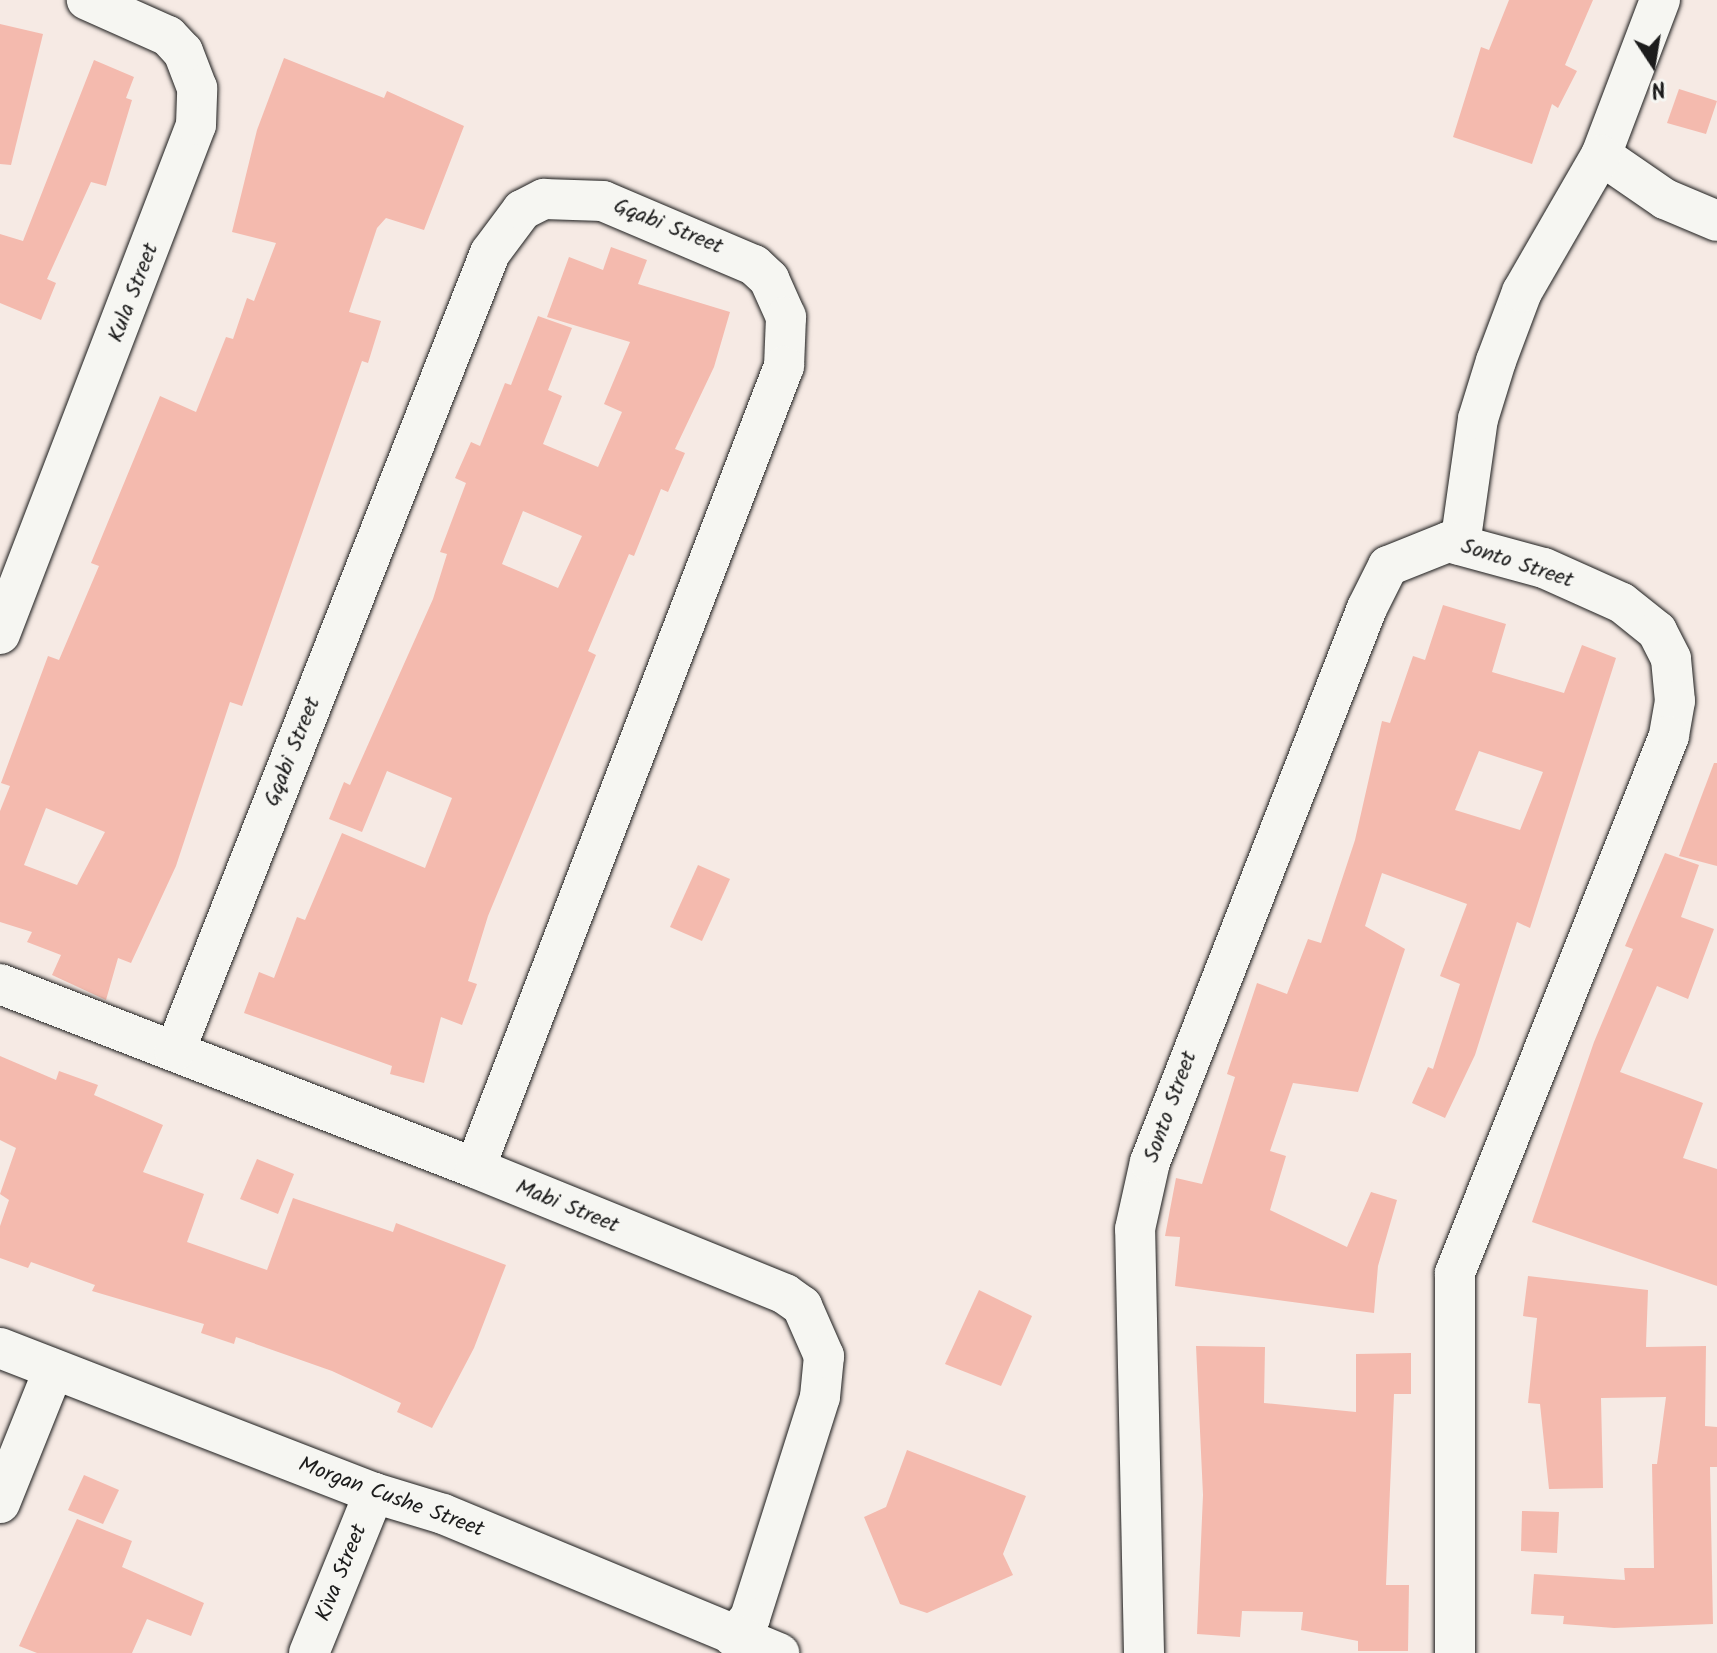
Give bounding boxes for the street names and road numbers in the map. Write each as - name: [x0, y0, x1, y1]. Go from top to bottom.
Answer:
- street label: Gqabi Street: [609, 193, 727, 261]
- street label: Kula Street: [103, 240, 165, 346]
- street label: Sonto Street: [1458, 533, 1576, 595]
- street label: Gqabi Street: [259, 693, 327, 811]
- street label: Sonto Street: [1139, 1048, 1203, 1166]
- street label: Mabi Street: [511, 1174, 623, 1240]
- street label: Morgan Cushe Street: [295, 1452, 487, 1544]
- street label: Kiva Street: [311, 1521, 373, 1625]

